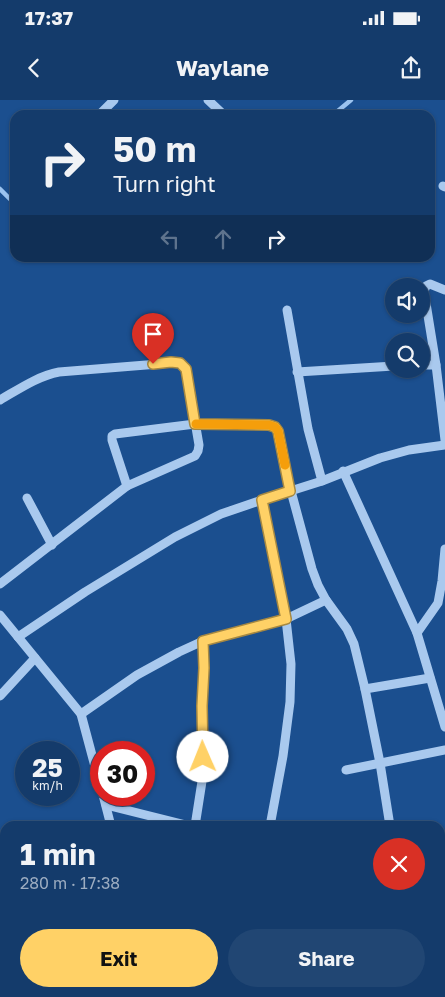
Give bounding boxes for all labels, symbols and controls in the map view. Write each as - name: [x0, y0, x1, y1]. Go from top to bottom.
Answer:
- text: 17:37: [25, 6, 73, 29]
- icon: back: [20, 54, 48, 82]
- text: Waylane: [176, 54, 269, 81]
- icon: share: [397, 54, 425, 82]
- text: 50 m: [113, 128, 196, 170]
- icon: right: [30, 130, 95, 195]
- text: Turn right: [113, 170, 216, 197]
- icon: left: [156, 225, 184, 253]
- icon: ahead: [209, 225, 237, 253]
- icon: right: [262, 225, 290, 253]
- map controls: [385, 278, 430, 378]
- button: sound: [385, 278, 430, 323]
- pin: [132, 313, 174, 364]
- icon: arrive: [139, 320, 167, 348]
- button: search: [385, 333, 430, 378]
- position arrow: [176, 730, 228, 782]
- speed limit sign: 30: [90, 741, 155, 806]
- text: 25: [32, 752, 63, 783]
- text: km/h: [32, 778, 63, 793]
- text: 1 min: [20, 836, 96, 872]
- button: close: [373, 838, 425, 890]
- text: 280 m · 17:38: [20, 873, 120, 893]
- button: Exit: [20, 929, 218, 987]
- button: Share: [228, 929, 425, 987]

